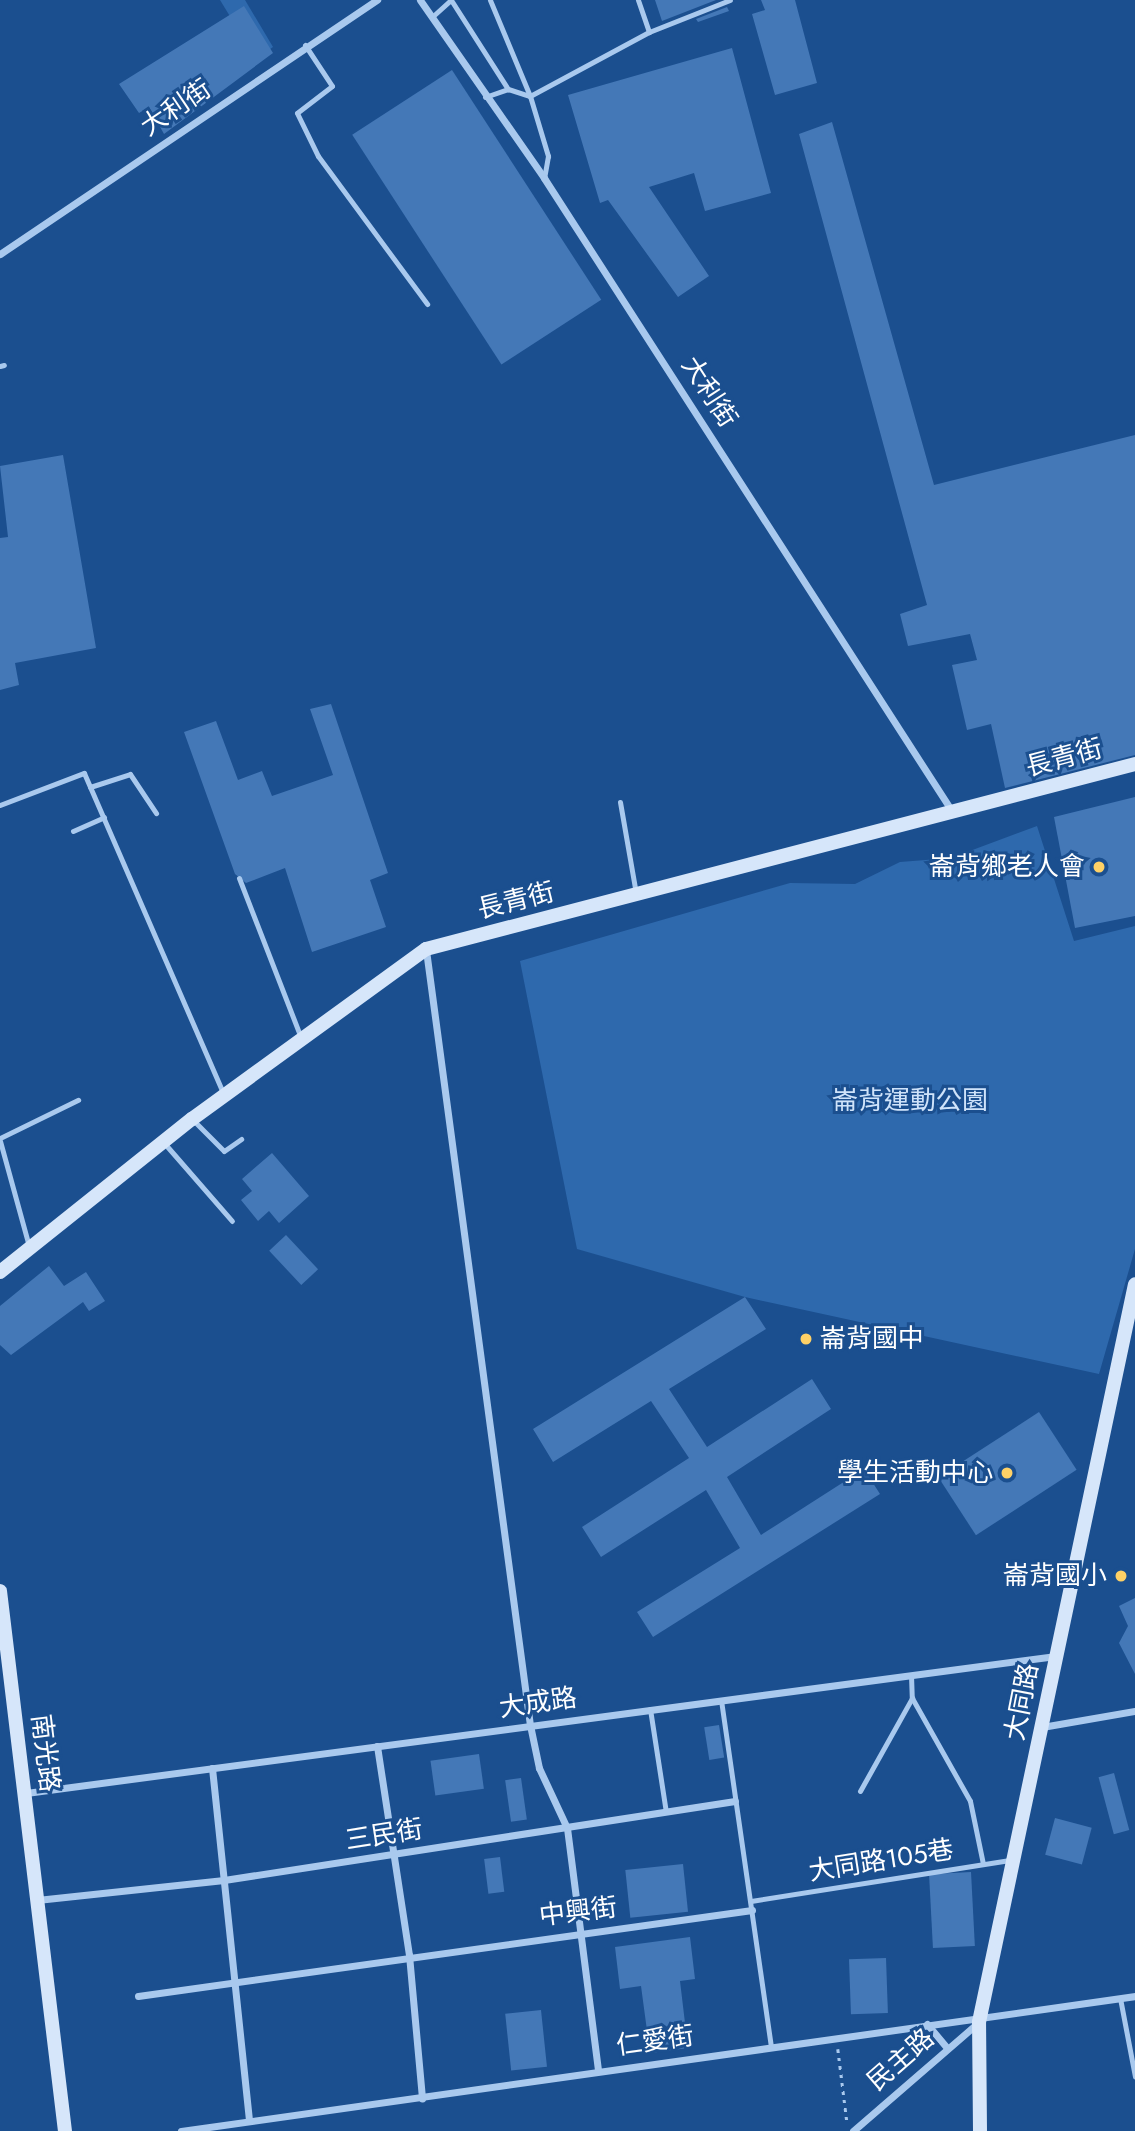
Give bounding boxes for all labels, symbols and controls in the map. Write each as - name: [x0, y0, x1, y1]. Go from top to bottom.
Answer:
- street label: 大利街: [135, 73, 217, 143]
- street label: 大利街: [675, 351, 743, 433]
- street label: 長青街: [1022, 733, 1106, 783]
- place label: 崙背鄉老人會: [929, 851, 1085, 883]
- marker: 崙背鄉老人會: [1091, 859, 1107, 875]
- street label: 長青街: [474, 876, 558, 926]
- park label: 崙背運動公園: [832, 1085, 988, 1117]
- place label: 崙背國中: [820, 1323, 924, 1355]
- marker: 崙背國中: [798, 1331, 814, 1347]
- place label: 學生活動中心: [837, 1457, 993, 1489]
- marker: 學生活動中心: [999, 1465, 1015, 1481]
- place label: 崙背國小: [1003, 1560, 1107, 1592]
- marker: 崙背國小: [1113, 1568, 1129, 1584]
- street label: 大同路: [999, 1661, 1045, 1743]
- street label: 大成路: [497, 1682, 579, 1724]
- street label: 南光路: [25, 1712, 65, 1794]
- street label: 三民街: [343, 1813, 425, 1857]
- street label: 大同路105巷: [806, 1834, 956, 1888]
- street label: 中興街: [537, 1892, 619, 1932]
- street label: 仁愛街: [614, 2020, 696, 2062]
- street label: 民主路: [861, 2023, 941, 2097]

